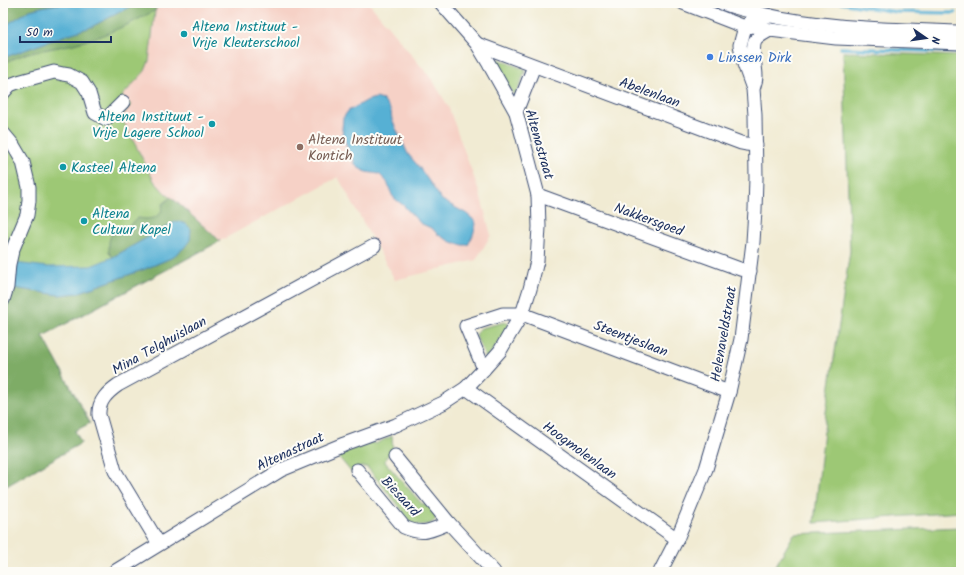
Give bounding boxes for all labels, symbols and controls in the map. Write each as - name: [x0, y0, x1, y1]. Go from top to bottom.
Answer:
- place label: Altena Instituut - Vrije Kleuterschool: [192, 16, 300, 54]
- scale bar: [20, 18, 111, 44]
- north arrow: [906, 18, 946, 58]
- text: 50 m: [26, 23, 53, 42]
- marker: Altena Instituut - Vrije Kleuterschool: [179, 29, 189, 39]
- text: N: [925, 35, 944, 45]
- place label: Linssen Dirk: [718, 47, 792, 69]
- marker: Linssen Dirk: [705, 52, 715, 62]
- street label: Abelenlaan: [616, 72, 683, 114]
- place label: Altena Instituut - Vrije Lagere School: [92, 106, 205, 144]
- street label: Altenastraat: [519, 107, 560, 183]
- marker: Altena Instituut - Vrije Lagere School: [207, 119, 217, 129]
- place label: Altena Instituut Kontich: [308, 129, 403, 167]
- marker: Altena Instituut Kontich: [295, 142, 305, 152]
- place label: Kasteel Altena: [71, 157, 157, 179]
- marker: Kasteel Altena: [58, 162, 68, 172]
- street label: Nakkersgoed: [611, 197, 687, 243]
- place label: Altena Cultuur Kapel: [92, 203, 172, 241]
- marker: Altena Cultuur Kapel: [79, 216, 89, 226]
- street label: Helenaveldstraat: [705, 284, 743, 384]
- street label: Mina Telghuislaan: [108, 311, 211, 381]
- street label: Steentjeslaan: [590, 315, 671, 363]
- street label: Hoogmolenlaan: [538, 416, 621, 485]
- street label: Altenastraat: [253, 426, 328, 477]
- street label: Biesaard: [375, 471, 426, 523]

